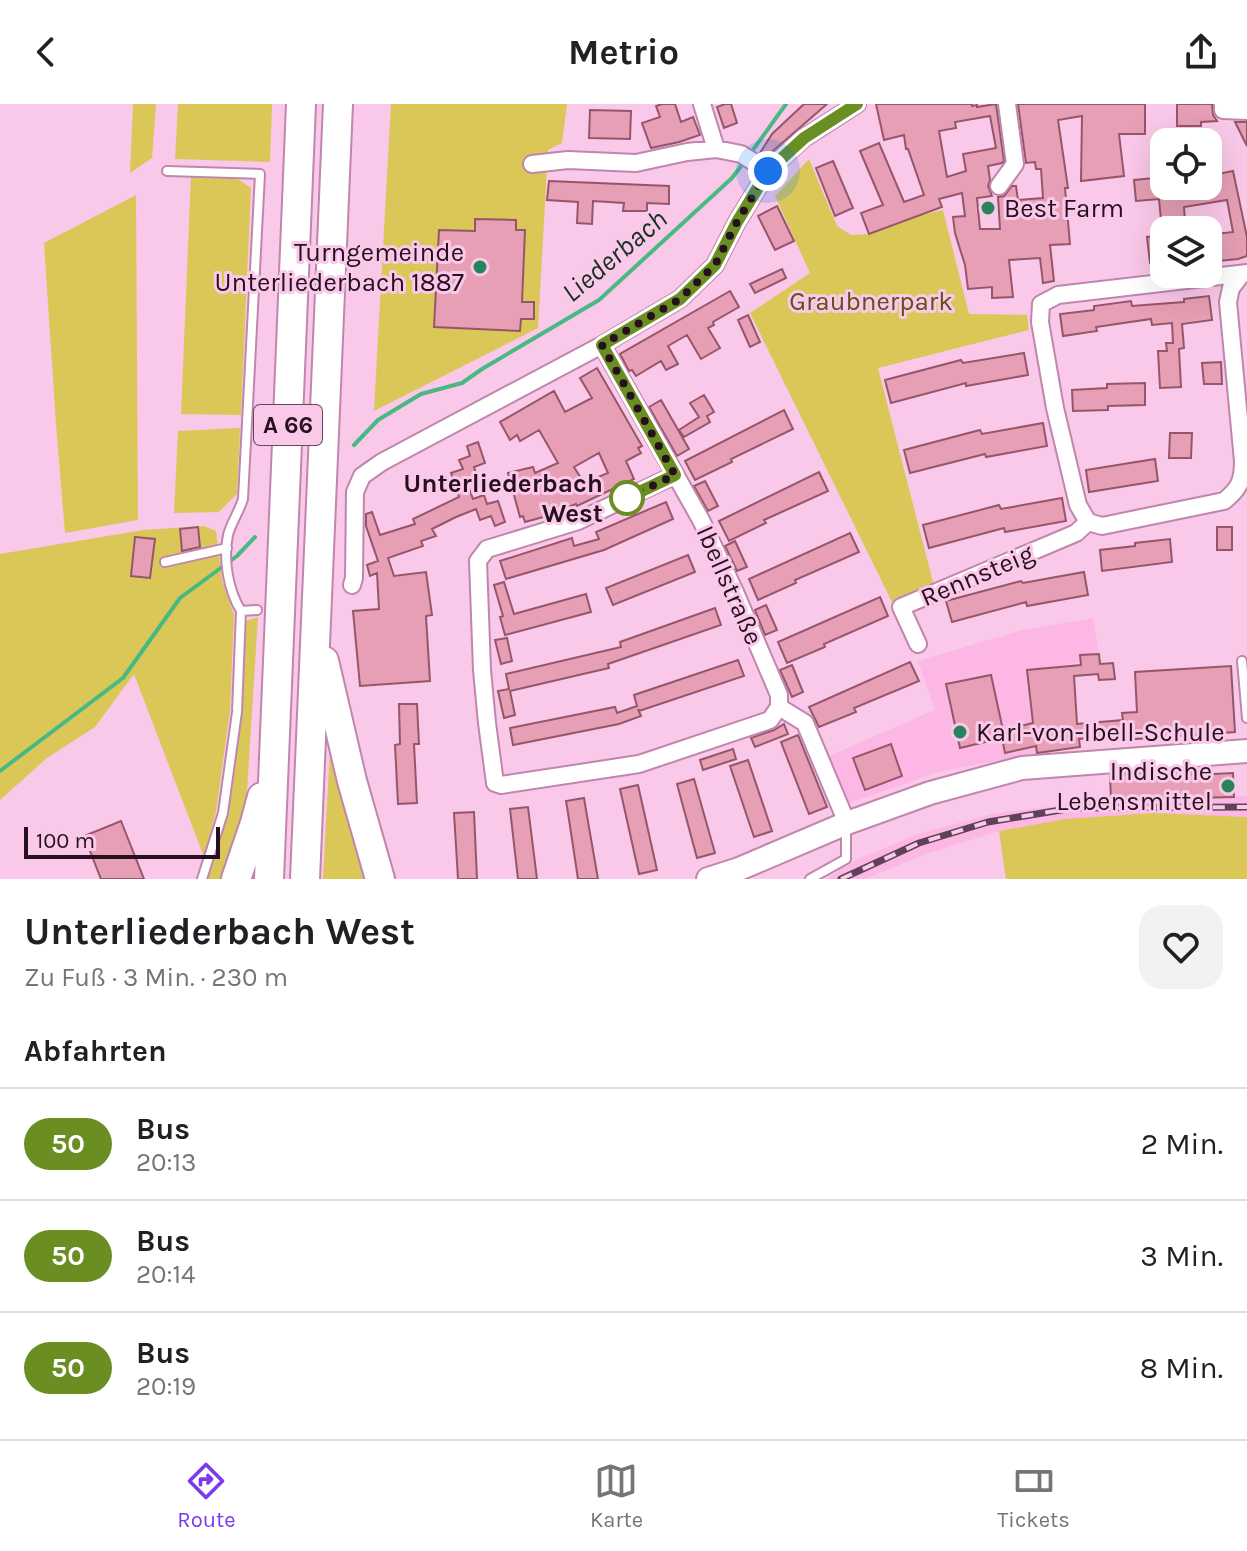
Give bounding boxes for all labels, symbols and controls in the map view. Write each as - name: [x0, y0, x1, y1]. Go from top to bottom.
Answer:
- icon: back: [24, 30, 68, 74]
- icon: share: [1179, 30, 1223, 74]
- text: Metrio: [568, 31, 679, 73]
- map controls: [1150, 128, 1222, 288]
- button: locate: [1150, 128, 1222, 200]
- your location: [748, 151, 788, 191]
- place label: Best Farm: [1004, 193, 1124, 224]
- marker: Best Farm: [979, 199, 997, 217]
- water label: Liederbach: [555, 202, 674, 309]
- button: layers: [1150, 216, 1222, 288]
- place label: Turngemeinde Unterliederbach 1887: [215, 237, 464, 298]
- marker: Turngemeinde Unterliederbach 1887: [471, 258, 489, 276]
- park label: Graubnerpark: [789, 286, 953, 317]
- road number: A 66: [254, 405, 322, 445]
- place label: Unterliederbach West: [403, 468, 603, 529]
- marker: Unterliederbach West: [610, 481, 644, 515]
- street label: Ibellstraße: [690, 521, 770, 650]
- street label: Rennsteig: [916, 538, 1039, 613]
- place label: Karl-von-Ibell-Schule: [976, 717, 1225, 748]
- marker: Karl-von-Ibell-Schule: [951, 723, 969, 741]
- place label: Indische Lebensmittel: [1056, 756, 1212, 817]
- marker: Indische Lebensmittel: [1219, 777, 1237, 795]
- scale bar: [24, 823, 220, 859]
- text: 100 m: [36, 828, 95, 854]
- button: heart: [1139, 905, 1223, 989]
- text: Unterliederbach West: [24, 909, 415, 954]
- text: Zu Fuß · 3 Min. · 230 m: [24, 962, 288, 993]
- text: Abfahrten: [24, 1033, 167, 1069]
- text: Bus: [136, 1111, 190, 1147]
- text: 2 Min.: [1141, 1126, 1223, 1162]
- text: 50: [51, 1127, 85, 1160]
- text: 20:13: [136, 1147, 196, 1178]
- text: Bus: [136, 1223, 190, 1259]
- text: 3 Min.: [1140, 1238, 1223, 1274]
- text: 50: [51, 1239, 85, 1272]
- text: 20:14: [136, 1259, 196, 1290]
- text: Bus: [136, 1335, 190, 1371]
- text: 8 Min.: [1140, 1350, 1223, 1386]
- text: 50: [51, 1351, 85, 1384]
- text: 20:19: [136, 1371, 196, 1402]
- tab: Route: [177, 1459, 236, 1533]
- tab: Karte: [590, 1459, 643, 1533]
- tab: Tickets: [997, 1459, 1070, 1533]

